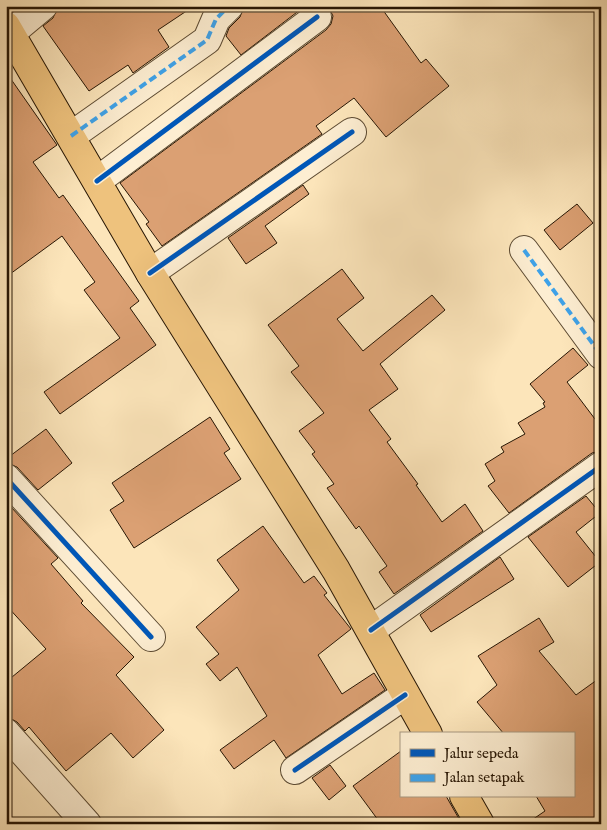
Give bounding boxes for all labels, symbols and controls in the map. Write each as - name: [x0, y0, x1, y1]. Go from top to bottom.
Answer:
- legend: [400, 732, 574, 798]
- text: Jalur sepeda: [442, 744, 519, 763]
- text: Jalan setapak: [442, 768, 525, 787]

